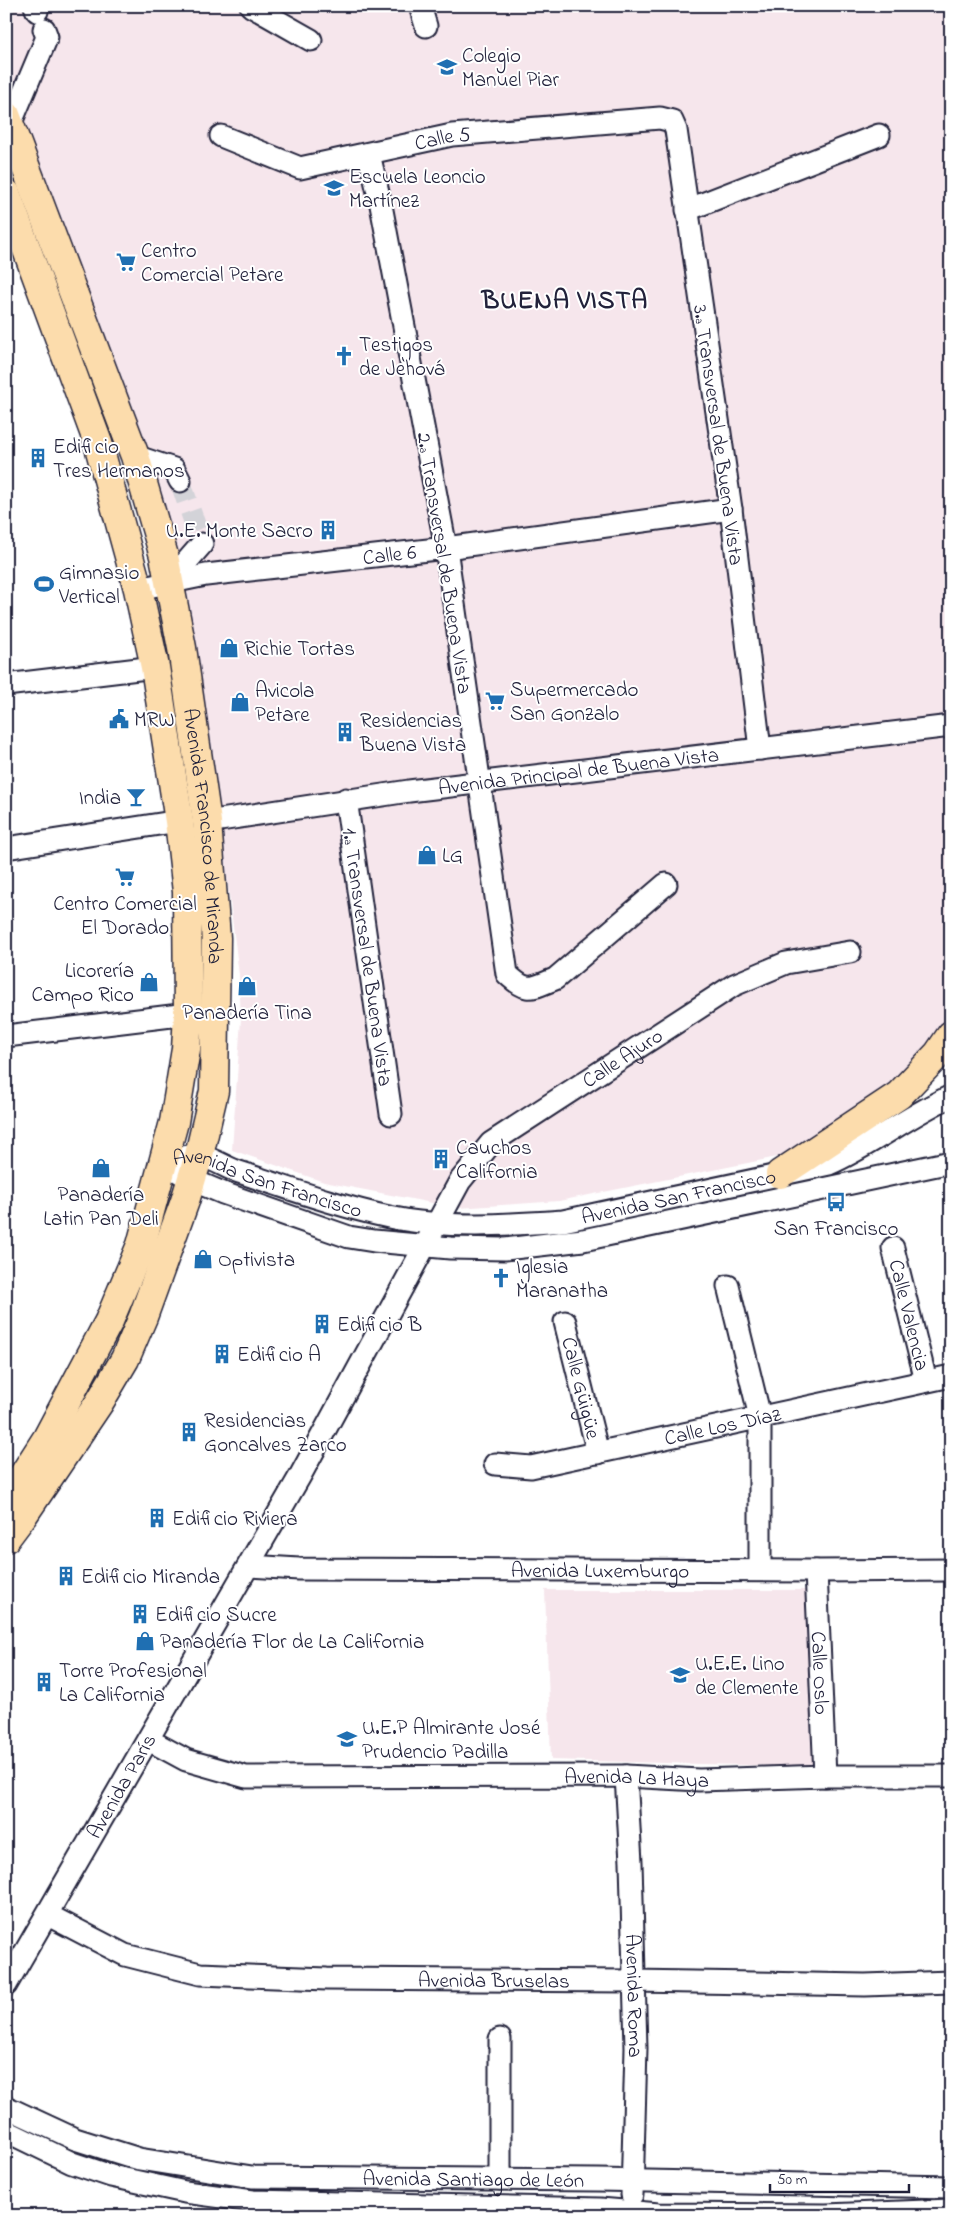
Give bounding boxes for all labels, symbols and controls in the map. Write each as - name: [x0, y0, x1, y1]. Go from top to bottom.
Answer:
- place label: Colegio Manuel Piar: [462, 42, 560, 96]
- school or university icon: Colegio Manuel Piar: [436, 56, 458, 78]
- street label: Calle 5: [412, 121, 472, 160]
- place label: Escuela Leoncio Martínez: [349, 163, 486, 217]
- school or university icon: Escuela Leoncio Martínez: [323, 177, 345, 199]
- place label: Centro Comercial Petare: [141, 237, 284, 291]
- supermarket icon: Centro Comercial Petare: [115, 251, 137, 273]
- district label: BUENA VISTA: [481, 283, 648, 321]
- street label: 3.ª Transversal de Buena Vista: [684, 303, 750, 567]
- place label: Testigos de Jehová: [359, 331, 445, 385]
- church icon: Testigos de Jehová: [333, 345, 355, 367]
- street label: 2.ª Transversal de Buena Vista: [408, 430, 479, 696]
- place label: Edificio Tres Hermanos: [53, 433, 185, 487]
- building icon: Edificio Tres Hermanos: [27, 447, 49, 469]
- place label: U.E. Monte Sacro: [166, 517, 313, 547]
- building icon: U.E. Monte Sacro: [317, 519, 339, 541]
- street label: Calle 6: [361, 538, 418, 574]
- place label: Gimnasio Vertical: [58, 559, 139, 613]
- sports icon: Gimnasio Vertical: [33, 573, 55, 595]
- place label: Richie Tortas: [244, 635, 355, 665]
- shop icon: Richie Tortas: [218, 637, 240, 659]
- place label: Supermercado San Gonzalo: [510, 676, 638, 730]
- place label: Avicola Petare: [255, 677, 314, 731]
- supermarket icon: Supermercado San Gonzalo: [484, 690, 506, 712]
- shop icon: Avicola Petare: [229, 691, 251, 713]
- place label: MRW: [134, 706, 175, 736]
- street label: Avenida Francisco de Miranda: [174, 706, 229, 964]
- place label: Residencias Buena Vista: [359, 707, 466, 761]
- public building icon: MRW: [108, 708, 130, 730]
- building icon: Residencias Buena Vista: [334, 721, 356, 743]
- street label: Avenida Principal de Buena Vista: [437, 741, 721, 804]
- place label: India: [79, 784, 121, 814]
- bar icon: India: [125, 786, 147, 808]
- street label: 1.ª Transversal de Buena Vista: [333, 826, 399, 1089]
- place label: LG: [442, 842, 463, 872]
- shop icon: LG: [416, 844, 438, 866]
- supermarket icon: Centro Comercial El Dorado: [114, 866, 136, 888]
- place label: Centro Comercial El Dorado: [53, 890, 197, 944]
- place label: Licorería Campo Rico: [32, 957, 134, 1011]
- shop icon: Licorería Campo Rico: [138, 971, 160, 993]
- shop icon: Panadería Tina: [236, 975, 258, 997]
- place label: Panadería Tina: [182, 999, 312, 1029]
- street label: Calle Ajuro: [577, 1022, 670, 1097]
- place label: Cauchos California: [456, 1134, 538, 1188]
- street label: Avenida San Francisco: [170, 1142, 365, 1227]
- building icon: Cauchos California: [430, 1148, 452, 1170]
- shop icon: Panadería Latin Pan Deli: [90, 1157, 112, 1179]
- street label: Avenida San Francisco: [579, 1163, 779, 1234]
- place label: Panadería Latin Pan Deli: [43, 1181, 159, 1235]
- bus stop icon: San Francisco: [825, 1191, 847, 1213]
- place label: San Francisco: [774, 1215, 898, 1245]
- place label: Optivista: [218, 1246, 295, 1276]
- shop icon: Optivista: [192, 1248, 214, 1270]
- place label: Iglesia Maranatha: [516, 1253, 608, 1307]
- street label: Calle Valencia: [879, 1257, 936, 1374]
- church icon: Iglesia Maranatha: [490, 1267, 512, 1289]
- place label: Edificio B: [337, 1311, 422, 1341]
- building icon: Edificio B: [311, 1313, 333, 1335]
- street label: Calle Güigüe: [552, 1334, 607, 1443]
- place label: Edificio A: [237, 1341, 321, 1371]
- building icon: Edificio A: [211, 1343, 233, 1365]
- street label: Calle Los Díaz: [662, 1400, 784, 1455]
- place label: Residencias Goncalves Zarco: [204, 1407, 347, 1461]
- building icon: Residencias Goncalves Zarco: [178, 1421, 200, 1443]
- place label: Edificio Riviera: [172, 1505, 298, 1535]
- building icon: Edificio Riviera: [146, 1507, 168, 1529]
- street label: Avenida Luxemburgo: [511, 1557, 689, 1589]
- place label: Edificio Miranda: [81, 1563, 220, 1593]
- building icon: Edificio Miranda: [55, 1565, 77, 1587]
- place label: Edificio Sucre: [155, 1601, 277, 1631]
- building icon: Edificio Sucre: [129, 1603, 151, 1625]
- place label: Panadería Flor de La California: [160, 1628, 424, 1658]
- shop icon: Panadería Flor de La California: [134, 1630, 156, 1652]
- street label: Calle Oslo: [802, 1631, 835, 1715]
- place label: U.E.E. Lino de Clemente: [695, 1650, 799, 1704]
- place label: Torre Profesional La California: [59, 1657, 207, 1711]
- school or university icon: U.E.E. Lino de Clemente: [669, 1664, 691, 1686]
- building icon: Torre Profesional La California: [33, 1671, 55, 1693]
- place label: U.E.P Almirante José Prudencio Padilla: [362, 1714, 541, 1768]
- school or university icon: U.E.P Almirante José Prudencio Padilla: [336, 1728, 358, 1750]
- street label: Avenida París: [81, 1729, 165, 1845]
- street label: Avenida La Haya: [564, 1763, 709, 1799]
- street label: Avenida Roma: [616, 1934, 649, 2058]
- street label: Avenida Bruselas: [418, 1967, 570, 1998]
- scale bar: [770, 2162, 908, 2194]
- street label: Avenida Santiago de León: [363, 2165, 584, 2198]
- text: 50 m: [777, 2169, 808, 2191]

